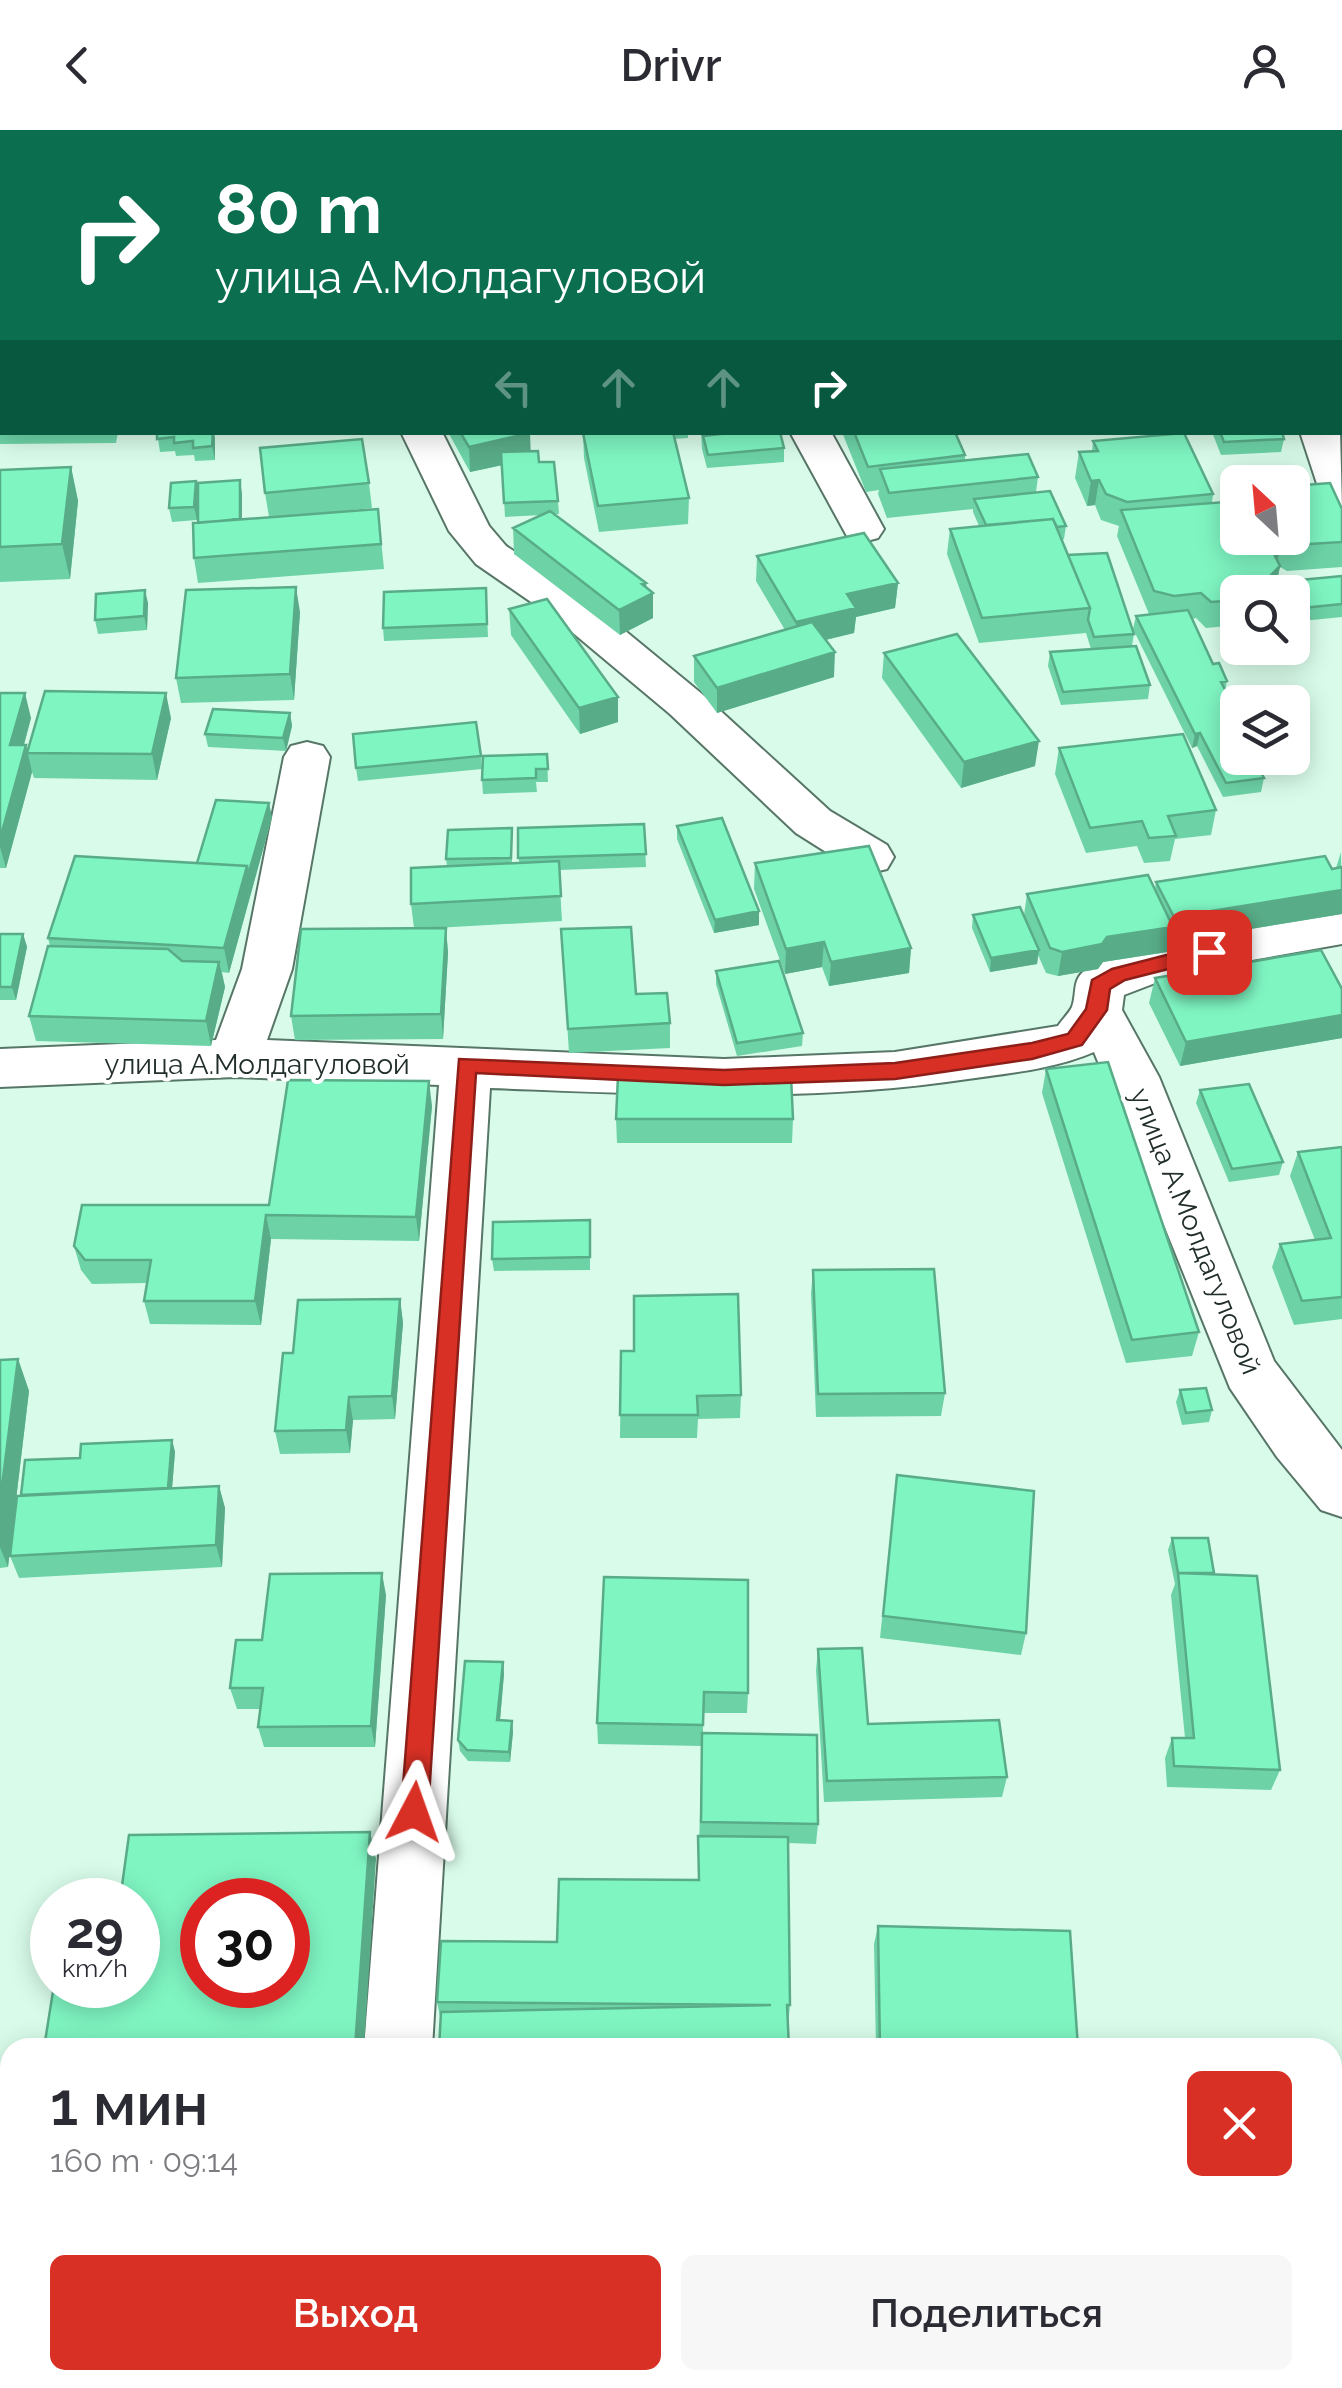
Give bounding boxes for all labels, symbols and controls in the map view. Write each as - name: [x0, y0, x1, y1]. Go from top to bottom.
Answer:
- icon: back: [50, 38, 105, 93]
- icon: person: [1237, 38, 1292, 93]
- text: Drivr: [620, 39, 722, 92]
- text: 80 m: [215, 167, 382, 249]
- icon: right: [50, 170, 180, 300]
- text: улица А.Молдагуловой: [215, 251, 706, 304]
- icon: left: [486, 360, 541, 415]
- icon: ahead: [591, 360, 646, 415]
- icon: ahead: [696, 360, 751, 415]
- icon: right: [801, 360, 856, 415]
- north arrow: [1220, 465, 1310, 555]
- map controls: [1220, 465, 1310, 775]
- button: search: [1220, 575, 1310, 665]
- button: layers: [1220, 685, 1310, 775]
- pin: [1167, 910, 1252, 995]
- icon: arrive: [1182, 925, 1237, 980]
- street label: улица А.Молдагуловой: [104, 1048, 410, 1081]
- street label: улица А.Молдагуловой: [1123, 1083, 1268, 1379]
- position arrow: [362, 1760, 466, 1864]
- speed limit sign: 30: [180, 1878, 310, 2008]
- text: 29: [66, 1901, 124, 1960]
- text: km/h: [62, 1953, 128, 1983]
- text: 1 мин: [50, 2069, 208, 2139]
- button: close: [1187, 2071, 1292, 2176]
- text: 160 m · 09:14: [50, 2142, 238, 2179]
- button: Выход: [50, 2255, 661, 2370]
- button: Поделиться: [681, 2255, 1292, 2370]

